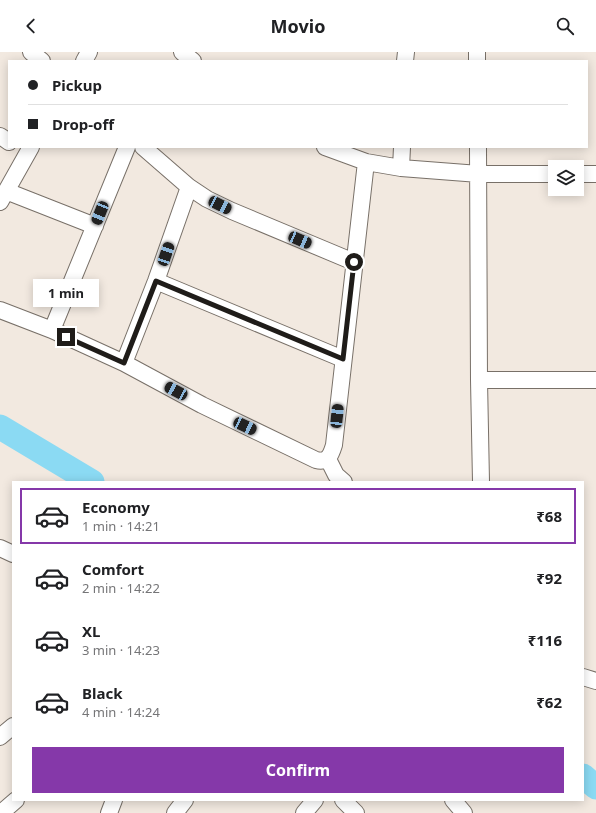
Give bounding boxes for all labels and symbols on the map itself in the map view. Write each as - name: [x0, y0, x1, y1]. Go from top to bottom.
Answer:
- car: [207, 194, 233, 216]
- car: [90, 200, 110, 226]
- car: [287, 230, 313, 250]
- car: [156, 241, 176, 267]
- route start: [345, 253, 363, 271]
- callout: 1 min: [33, 279, 99, 307]
- route end: [57, 328, 75, 346]
- car: [163, 380, 189, 402]
- car: [330, 403, 344, 429]
- car: [232, 415, 258, 437]

